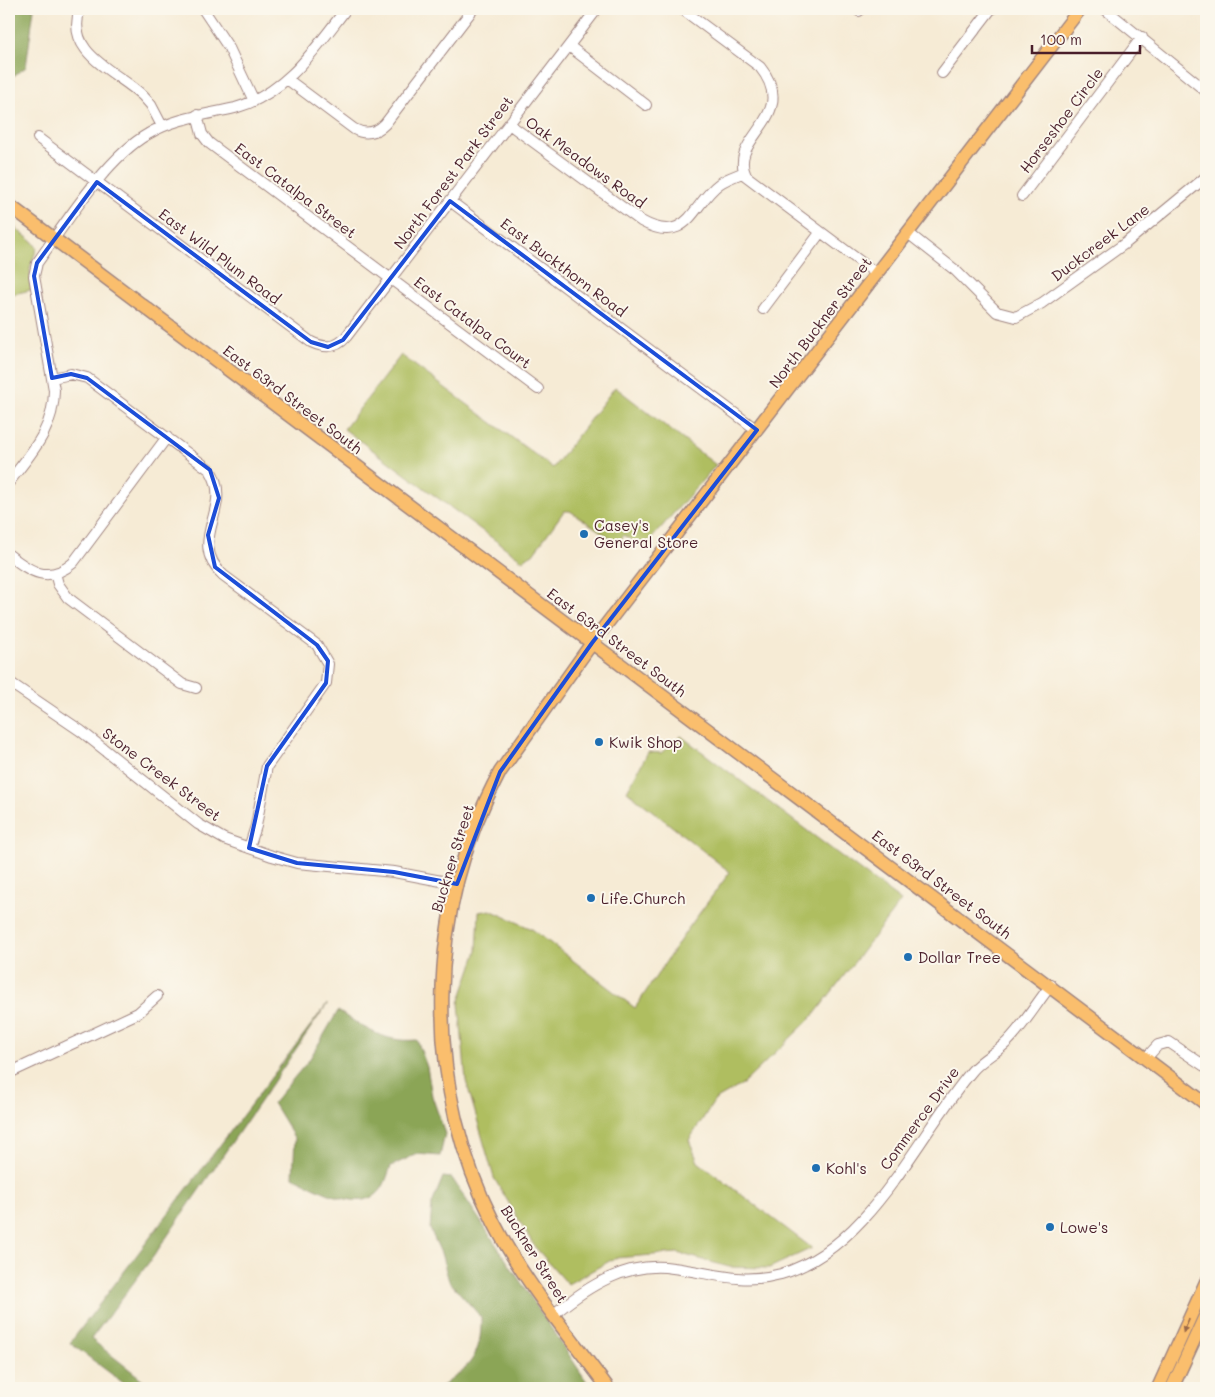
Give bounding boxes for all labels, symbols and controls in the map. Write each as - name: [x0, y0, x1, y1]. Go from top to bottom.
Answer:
- scale bar: [1032, 22, 1140, 54]
- text: 100 m: [1040, 29, 1082, 49]
- street label: Horseshoe Circle: [1015, 63, 1107, 177]
- street label: North Forest Park Street: [389, 91, 517, 253]
- street label: Oak Meadows Road: [522, 112, 650, 212]
- street label: East Catalpa Street: [231, 138, 361, 242]
- street label: Duckcreek Lane: [1047, 199, 1153, 285]
- street label: East Wild Plum Road: [155, 204, 285, 308]
- street label: East Buckthorn Road: [497, 213, 631, 321]
- street label: North Buckner Street: [764, 252, 876, 392]
- street label: East Catalpa Court: [410, 271, 536, 373]
- street label: East 63rd Street South: [219, 340, 367, 458]
- place label: Casey's General Store: [594, 515, 698, 552]
- marker: Casey's General Store: [578, 528, 590, 540]
- street label: East 63rd Street South: [543, 583, 691, 701]
- street label: Stone Creek Street: [99, 723, 225, 825]
- place label: Kwik Shop: [609, 732, 682, 752]
- marker: Kwik Shop: [593, 736, 605, 748]
- street label: Buckner Street: [426, 802, 478, 914]
- street label: East 63rd Street South: [868, 825, 1016, 943]
- place label: Life.Church: [601, 888, 685, 908]
- marker: Life.Church: [585, 892, 597, 904]
- place label: Dollar Tree: [918, 947, 1001, 967]
- marker: Dollar Tree: [902, 951, 914, 963]
- street label: Commerce Drive: [875, 1062, 963, 1174]
- place label: Kohl's: [826, 1158, 867, 1178]
- marker: Kohl's: [810, 1162, 822, 1174]
- street label: Buckner Street: [497, 1201, 573, 1307]
- place label: Lowe's: [1060, 1217, 1108, 1237]
- marker: Lowe's: [1044, 1221, 1056, 1233]
- one-way arrow: [1182, 1319, 1190, 1333]

